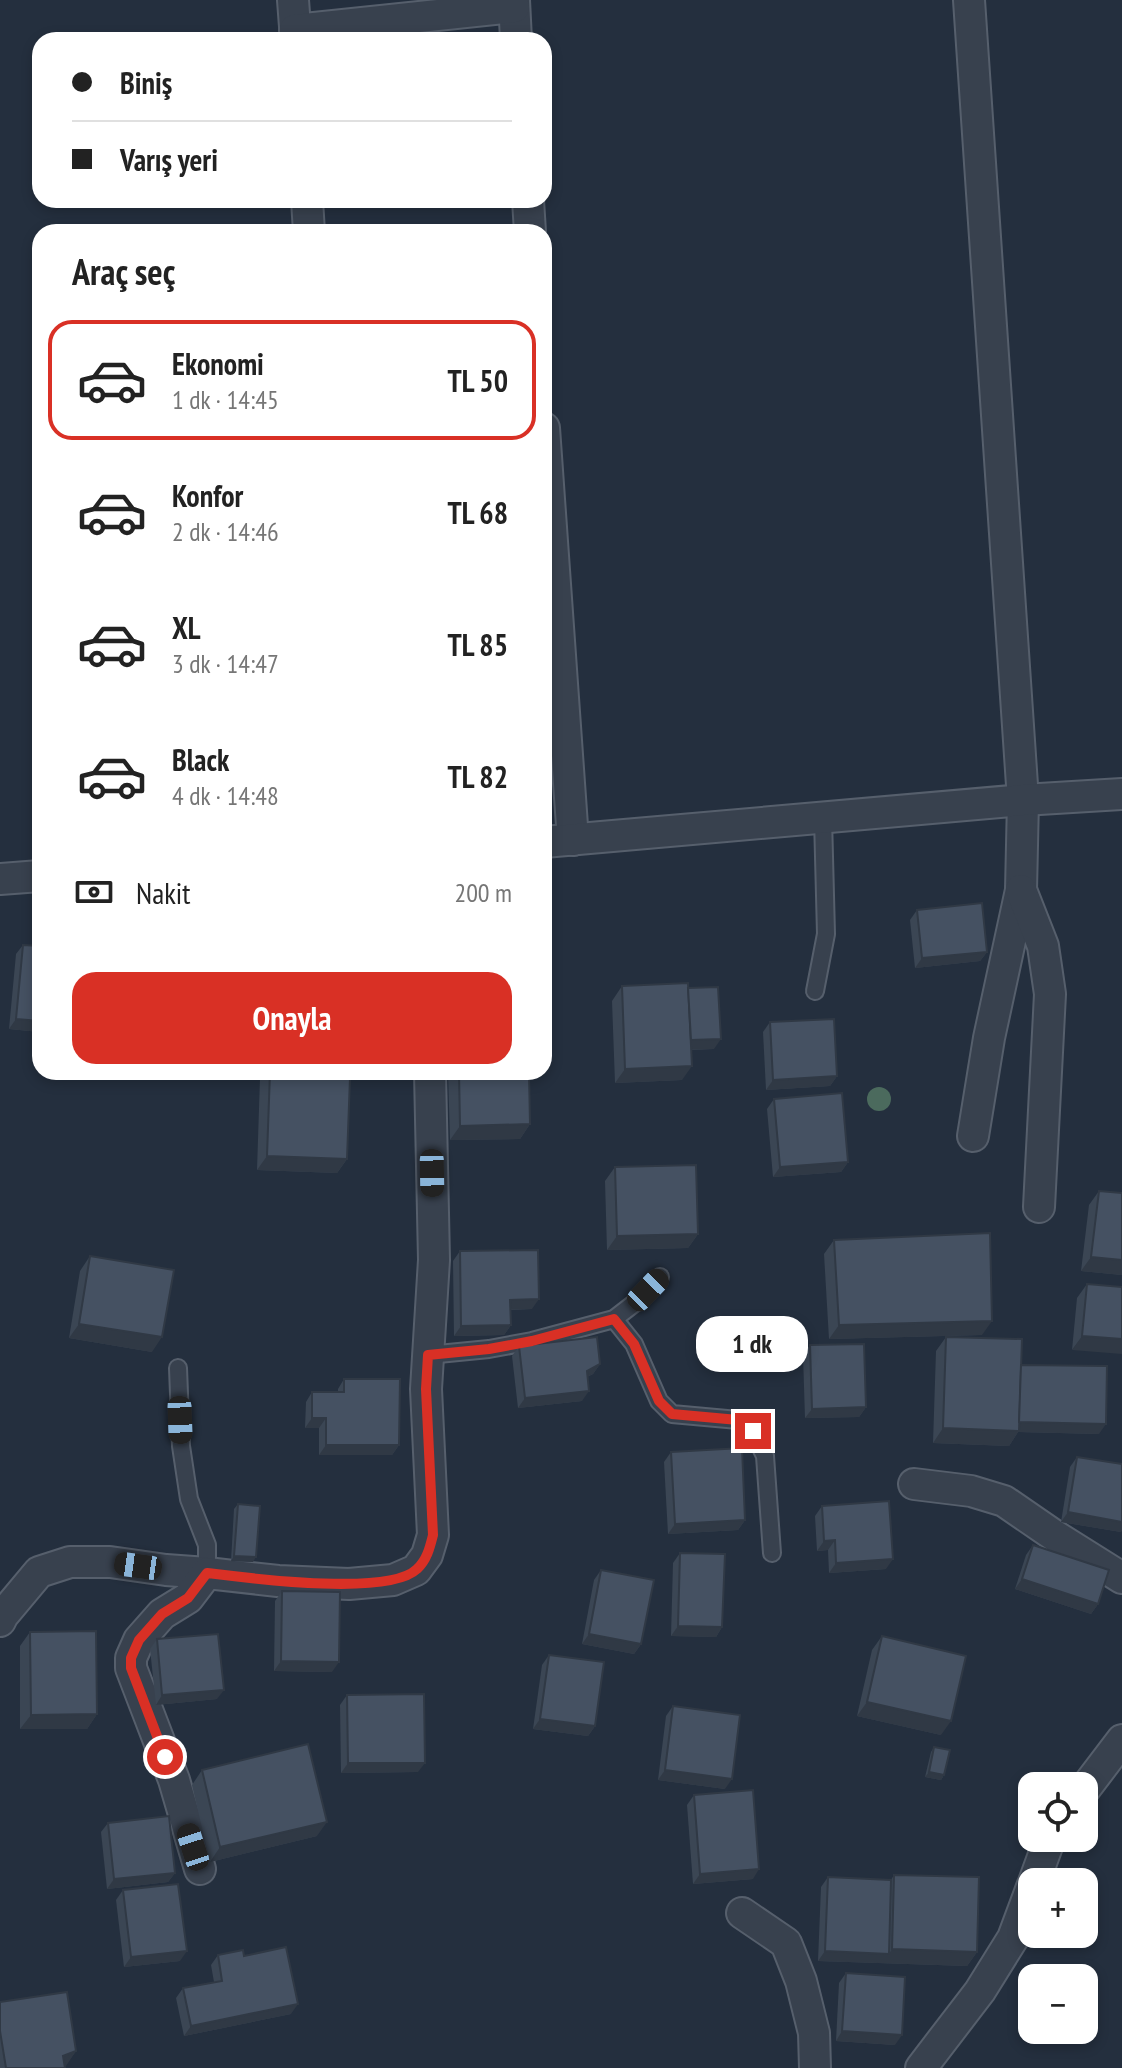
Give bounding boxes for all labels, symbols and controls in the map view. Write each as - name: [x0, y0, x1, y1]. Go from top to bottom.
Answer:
- text: Biniş: [120, 63, 172, 102]
- text: Varış yeri: [120, 140, 218, 179]
- text: Araç seç: [72, 248, 175, 295]
- icon: car: [76, 344, 148, 416]
- text: Ekonomi: [172, 344, 264, 383]
- text: TL 50: [448, 361, 508, 400]
- text: 1 dk · 14:45: [172, 383, 279, 416]
- icon: car: [76, 476, 148, 548]
- text: Konfor: [172, 476, 243, 515]
- text: TL 68: [448, 493, 508, 532]
- text: 2 dk · 14:46: [172, 515, 279, 548]
- icon: car: [76, 608, 148, 680]
- text: XL: [172, 608, 201, 647]
- text: TL 85: [448, 625, 508, 664]
- text: 3 dk · 14:47: [172, 647, 279, 680]
- icon: car: [76, 740, 148, 812]
- text: Black: [172, 740, 229, 779]
- text: TL 82: [448, 757, 508, 796]
- text: 4 dk · 14:48: [172, 779, 279, 812]
- icon: cash: [72, 870, 116, 914]
- text: Nakit: [136, 873, 191, 912]
- text: 200 m: [454, 876, 512, 909]
- button: Onayla: [72, 972, 512, 1064]
- car: [420, 1149, 444, 1197]
- car: [623, 1264, 673, 1316]
- callout: 1 dk: [697, 1315, 809, 1371]
- text: 1 dk: [732, 1327, 772, 1360]
- car: [167, 1396, 193, 1444]
- route end: [735, 1413, 771, 1449]
- car: [113, 1551, 163, 1581]
- route start: [147, 1739, 183, 1775]
- map controls: [1018, 1772, 1098, 2044]
- button: locate: [1018, 1772, 1098, 1852]
- car: [174, 1820, 212, 1874]
- button: +: [1018, 1868, 1098, 1948]
- button: −: [1018, 1964, 1098, 2044]

